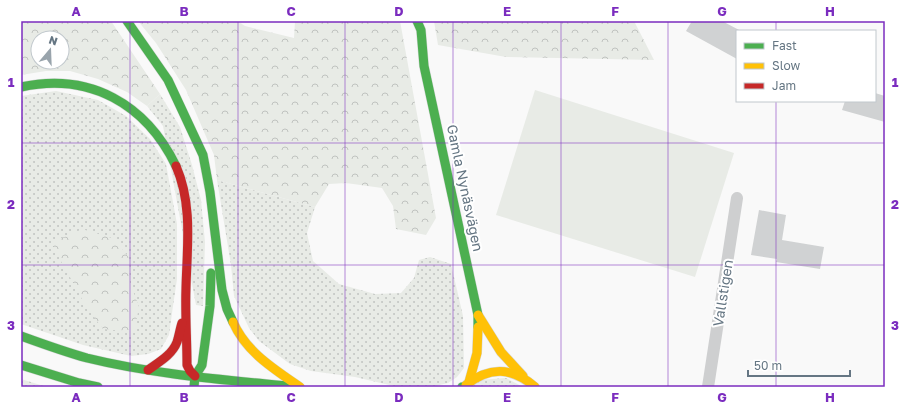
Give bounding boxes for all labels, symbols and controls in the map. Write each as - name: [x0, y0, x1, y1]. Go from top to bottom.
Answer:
- text: A: [71, 3, 81, 19]
- text: B: [179, 3, 189, 19]
- text: C: [286, 3, 296, 19]
- text: D: [394, 3, 404, 19]
- text: E: [503, 3, 511, 19]
- text: F: [611, 3, 619, 19]
- text: G: [717, 3, 727, 19]
- text: H: [825, 3, 835, 19]
- north arrow: [30, 30, 70, 70]
- legend: [736, 30, 876, 102]
- text: N: [47, 33, 59, 48]
- text: Fast: [772, 38, 797, 53]
- text: Slow: [772, 58, 800, 73]
- text: 1: [8, 74, 15, 90]
- text: 1: [892, 74, 899, 90]
- text: Jam: [772, 78, 796, 93]
- street label: Gamla Nynäsvägen: [444, 123, 487, 253]
- text: 2: [7, 196, 15, 212]
- text: 2: [891, 196, 899, 212]
- street label: Vallstigen: [709, 258, 736, 328]
- text: 3: [7, 317, 15, 333]
- text: 3: [891, 317, 899, 333]
- scale bar: [748, 352, 850, 378]
- text: 50 m: [754, 358, 782, 373]
- text: A: [71, 389, 81, 405]
- text: B: [179, 389, 189, 405]
- text: C: [286, 389, 296, 405]
- text: D: [394, 389, 404, 405]
- text: E: [503, 389, 511, 405]
- text: F: [611, 389, 619, 405]
- text: G: [717, 389, 727, 405]
- text: H: [825, 389, 835, 405]

